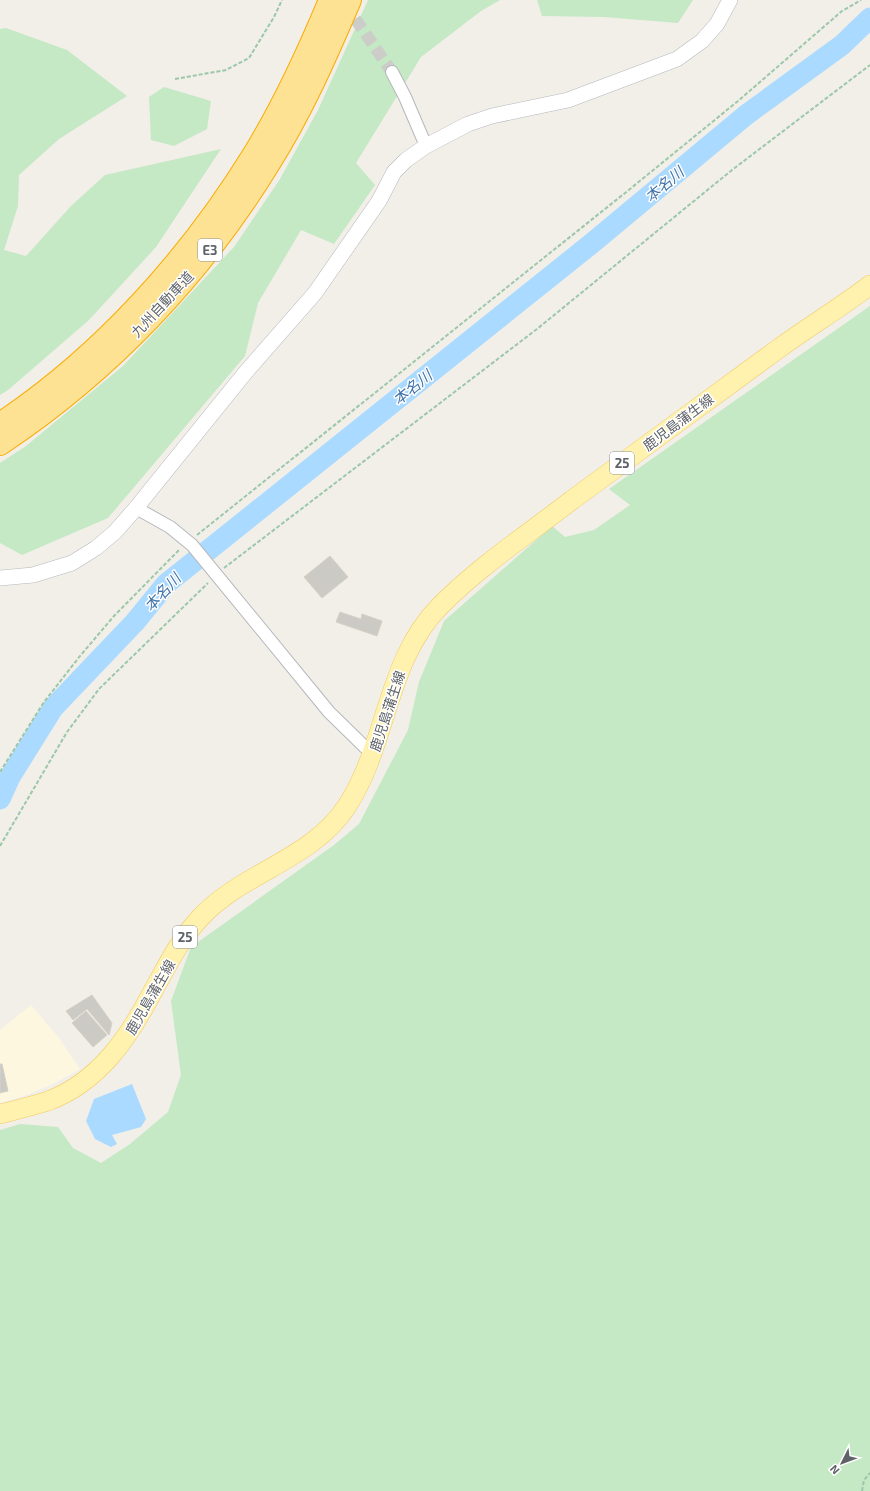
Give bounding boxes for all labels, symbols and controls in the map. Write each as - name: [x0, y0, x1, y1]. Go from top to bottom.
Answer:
- water label: 本名川: [641, 161, 689, 205]
- road number: E3: [198, 239, 222, 261]
- street label: 九州自動車道: [127, 267, 197, 341]
- water label: 本名川: [389, 365, 437, 408]
- street label: 鹿児島蒲生線: [639, 390, 717, 454]
- road number: 25: [610, 452, 634, 474]
- water label: 本名川: [140, 568, 185, 615]
- street label: 鹿児島蒲生線: [366, 668, 408, 754]
- road number: 25: [173, 926, 197, 948]
- street label: 鹿児島蒲生線: [122, 956, 178, 1038]
- north arrow: [822, 1443, 862, 1483]
- text: N: [827, 1463, 842, 1477]

